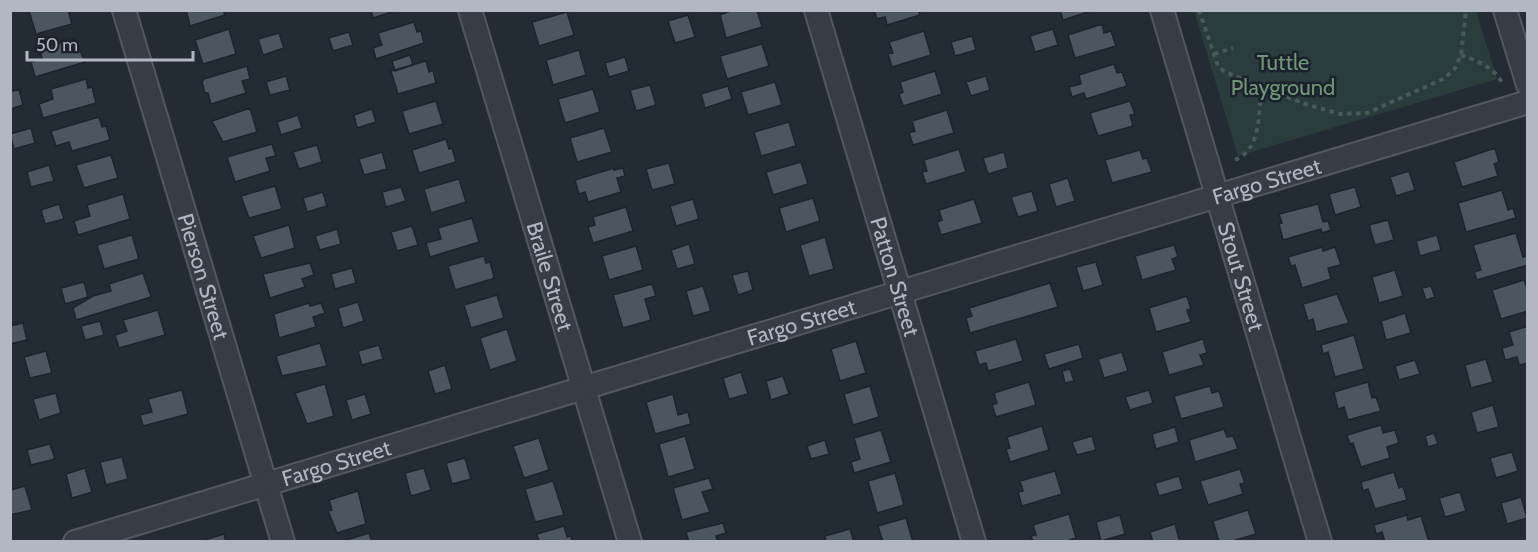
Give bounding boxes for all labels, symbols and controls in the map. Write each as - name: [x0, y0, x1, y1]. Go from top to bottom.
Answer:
- scale bar: [27, 24, 194, 62]
- text: 50 m: [36, 34, 78, 56]
- park label: Tuttle Playground: [1231, 49, 1335, 101]
- street label: Fargo Street: [1209, 152, 1325, 211]
- street label: Pierson Street: [172, 210, 235, 343]
- street label: Patton Street: [864, 214, 925, 340]
- street label: Braile Street: [520, 218, 579, 335]
- street label: Stout Street: [1212, 219, 1270, 335]
- street label: Fargo Street: [744, 293, 860, 352]
- street label: Fargo Street: [279, 434, 395, 493]

